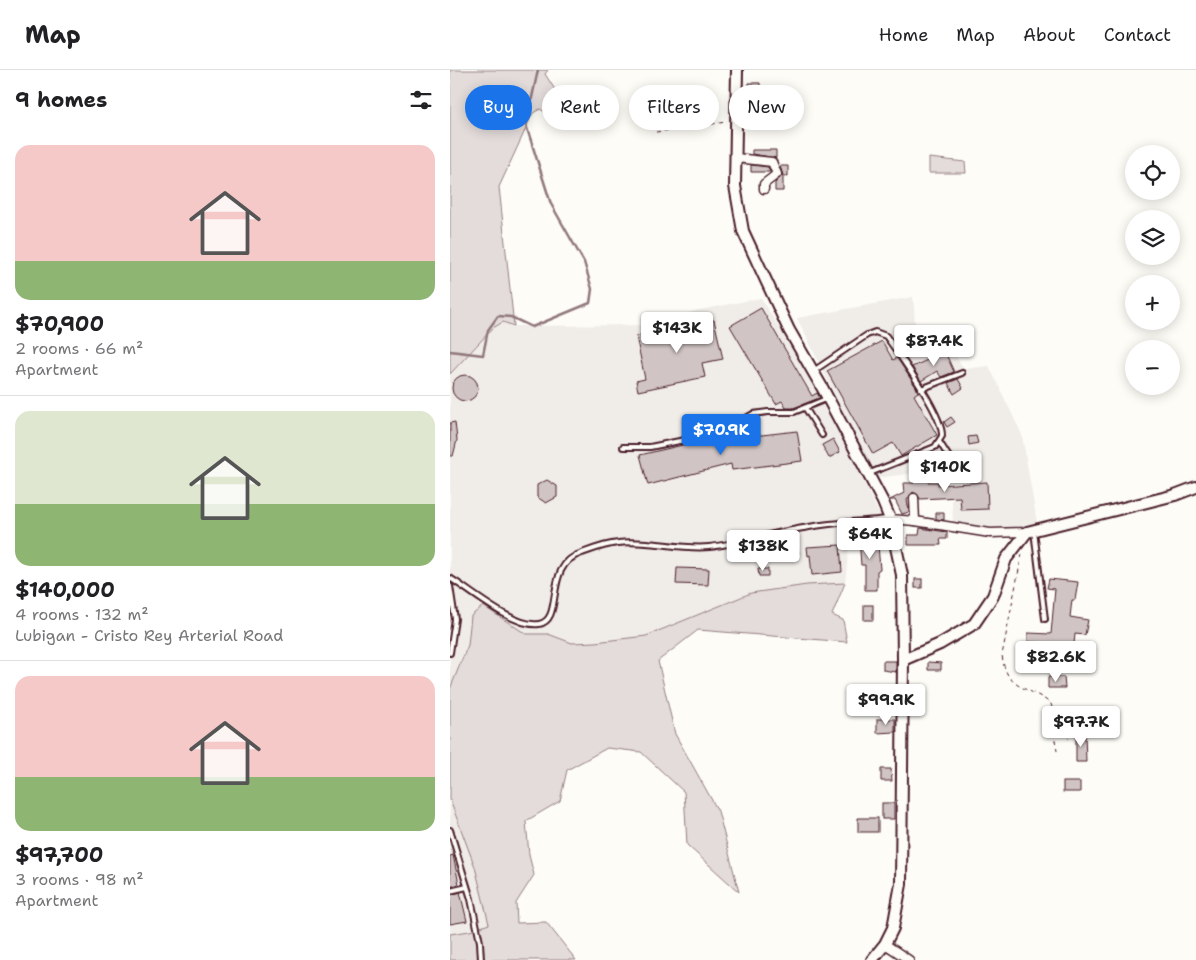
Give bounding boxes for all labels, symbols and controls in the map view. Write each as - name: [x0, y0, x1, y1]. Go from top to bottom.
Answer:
- text: Map: [25, 19, 81, 51]
- text: Home: [879, 23, 928, 47]
- text: Map: [956, 23, 995, 47]
- text: About: [1023, 23, 1076, 47]
- text: Contact: [1104, 23, 1171, 47]
- chip: Buy: [465, 85, 532, 130]
- chip: Rent: [542, 85, 619, 130]
- chip: Filters: [629, 85, 719, 130]
- chip: New: [729, 85, 804, 130]
- text: 9 homes: [15, 86, 107, 114]
- icon: filters: [407, 86, 435, 114]
- map controls: [1125, 145, 1180, 395]
- button: locate: [1125, 145, 1180, 200]
- icon: home: [180, 178, 270, 268]
- button: layers: [1125, 210, 1180, 265]
- button: +: [1125, 275, 1180, 330]
- text: $70,900: [15, 310, 104, 338]
- pin: $143K: [642, 312, 712, 354]
- text: $143K: [652, 317, 702, 338]
- pin: $87.4K: [893, 324, 975, 367]
- text: $87.4K: [905, 330, 963, 351]
- text: 2 rooms · 66 m²: [15, 338, 143, 359]
- button: −: [1125, 340, 1180, 395]
- text: Apartment: [15, 359, 98, 380]
- pin: $70.9K: [680, 414, 762, 456]
- text: $70.9K: [693, 419, 749, 440]
- icon: home: [180, 443, 270, 533]
- pin: $140K: [910, 450, 980, 493]
- text: $140K: [920, 456, 970, 477]
- pin: $64K: [840, 518, 900, 560]
- text: $64K: [848, 523, 892, 544]
- pin: $138K: [728, 530, 798, 572]
- text: $138K: [738, 535, 788, 556]
- text: $140,000: [15, 576, 115, 604]
- text: 4 rooms · 132 m²: [15, 604, 149, 625]
- text: Lubigan - Cristo Rey Arterial Road: [15, 625, 283, 646]
- pin: $82.6K: [1015, 640, 1097, 683]
- text: $82.6K: [1026, 646, 1086, 667]
- pin: $99.9K: [845, 684, 927, 726]
- text: $99.9K: [857, 689, 915, 710]
- pin: $97.7K: [1040, 706, 1122, 748]
- icon: home: [180, 708, 270, 798]
- text: $97.7K: [1053, 711, 1109, 732]
- text: $97,700: [15, 841, 104, 869]
- text: 3 rooms · 98 m²: [15, 869, 144, 890]
- text: Apartment: [15, 890, 98, 911]

